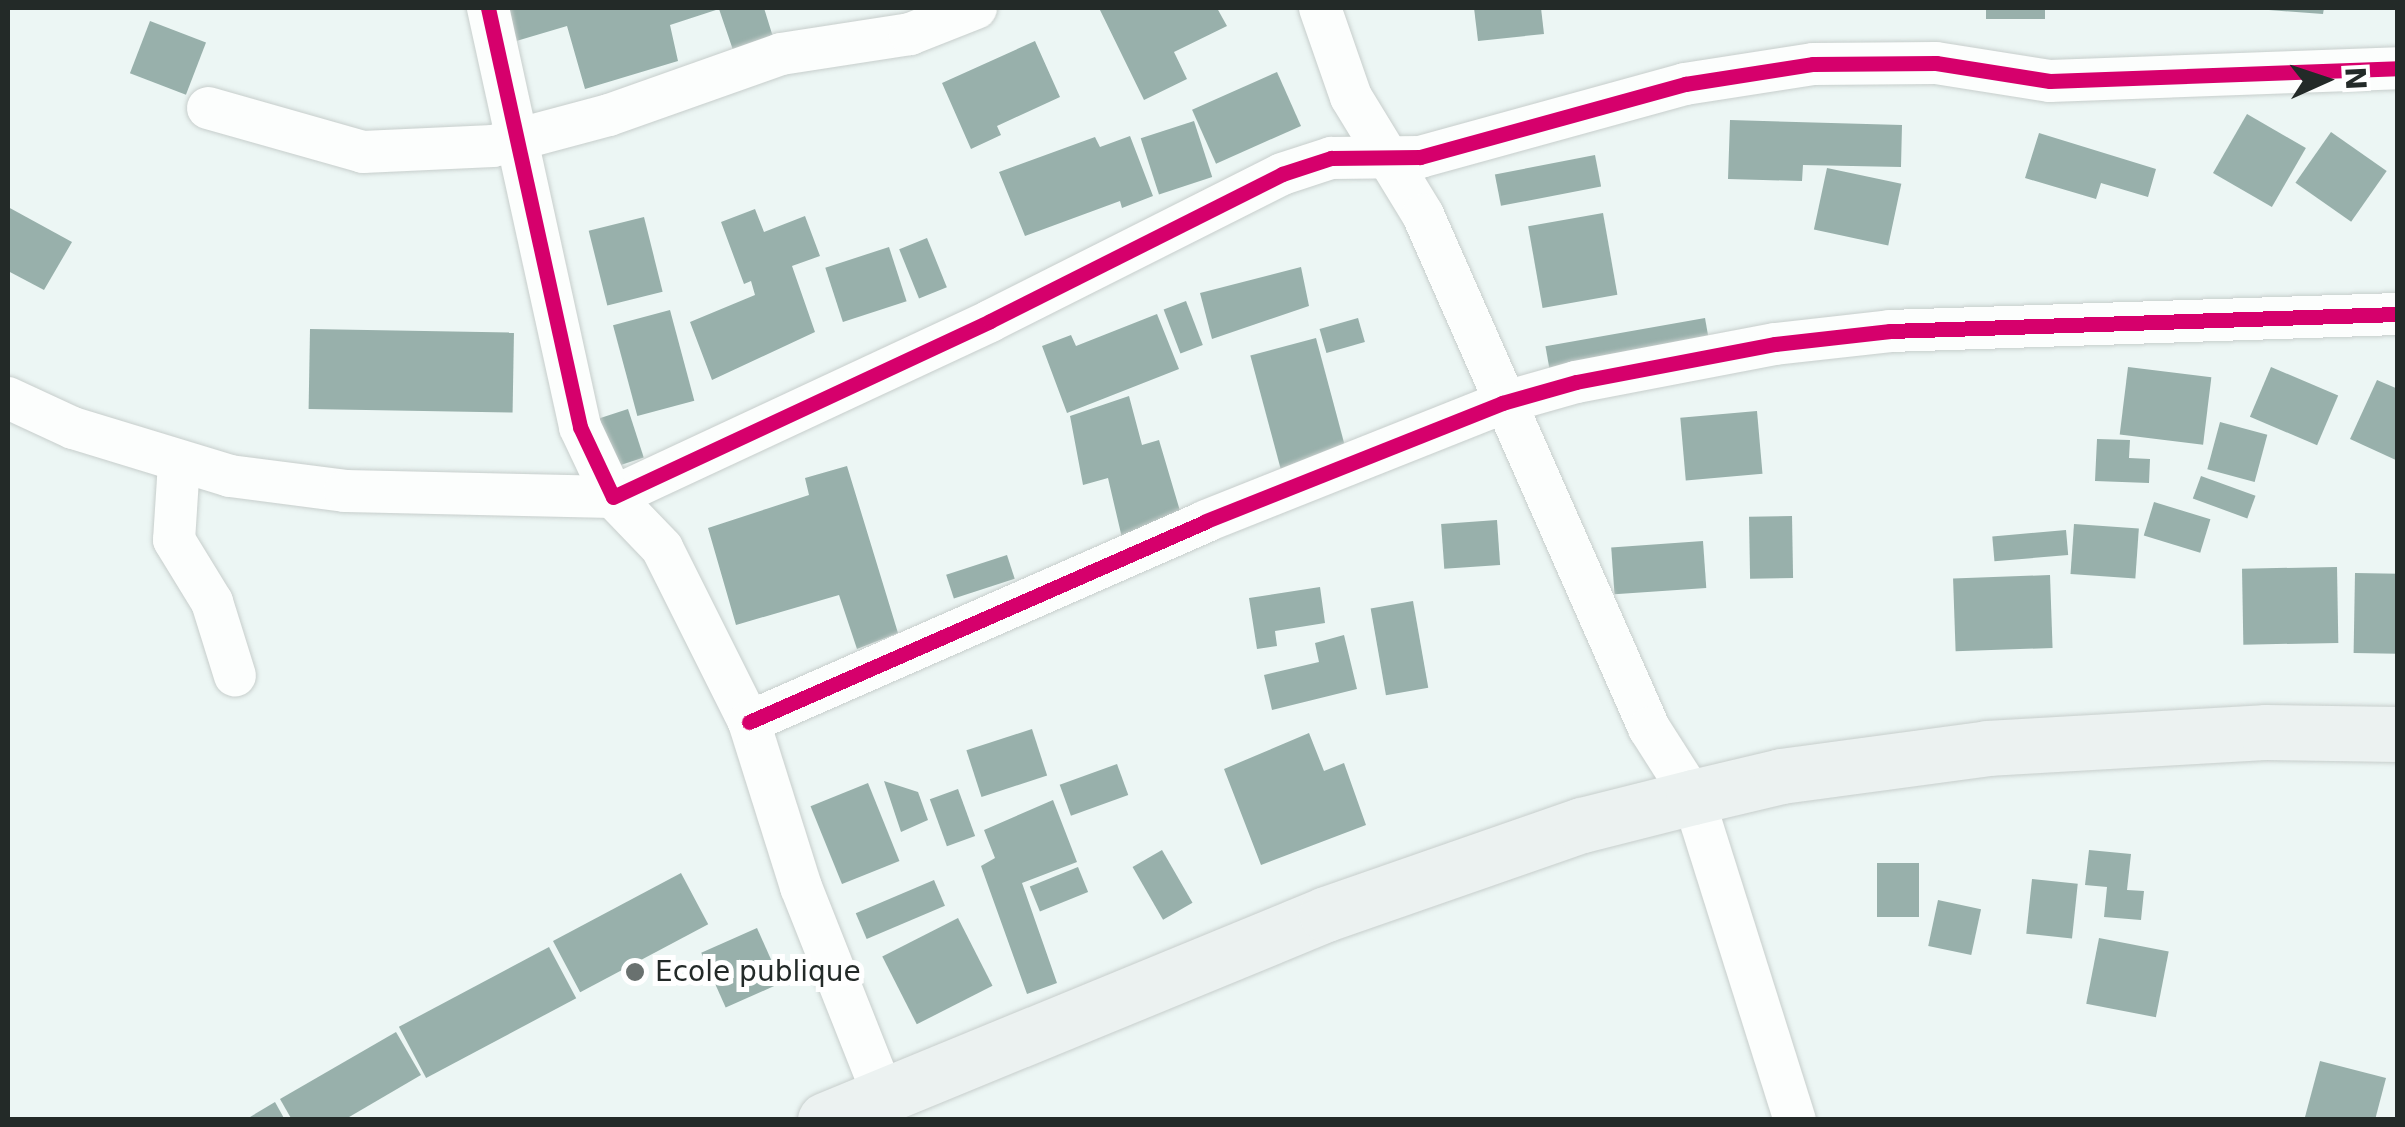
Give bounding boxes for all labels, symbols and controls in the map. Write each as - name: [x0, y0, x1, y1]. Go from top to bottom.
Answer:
- north arrow: [2275, 30, 2375, 130]
- text: N: [2338, 66, 2373, 91]
- place label: Ecole publique: [655, 955, 861, 989]
- marker: Ecole publique: [624, 961, 646, 983]

